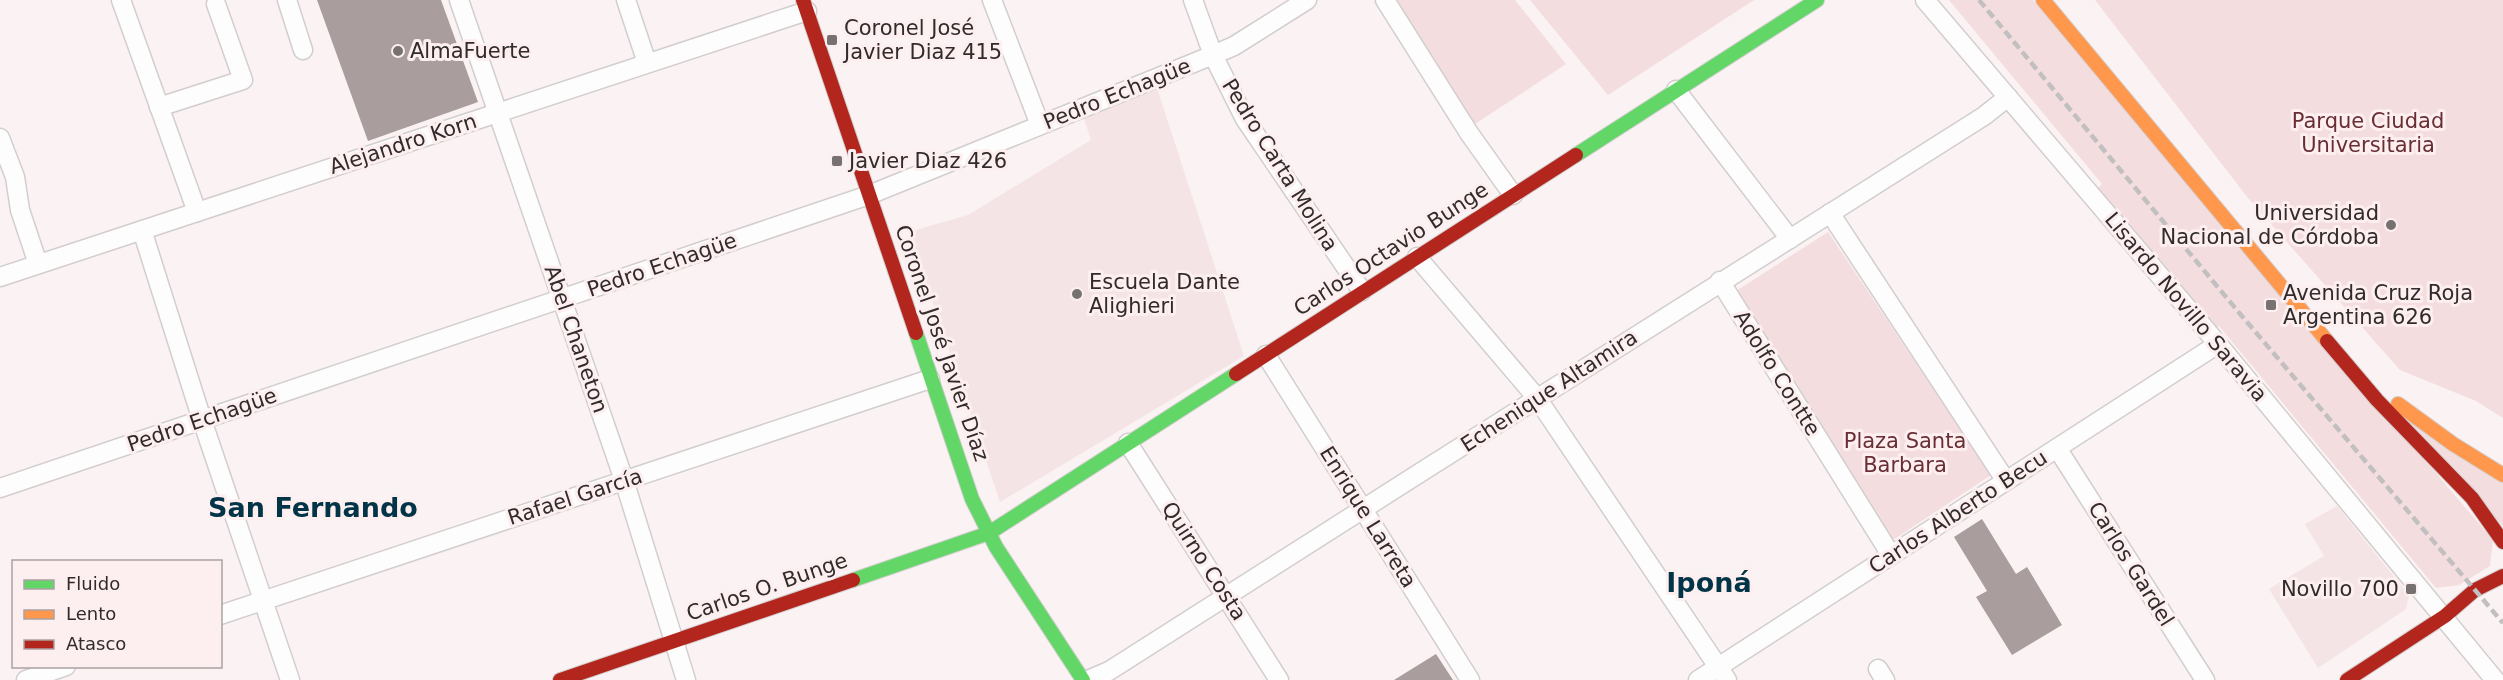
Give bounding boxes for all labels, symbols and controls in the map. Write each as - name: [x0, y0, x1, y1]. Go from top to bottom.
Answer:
- place label: Coronel José Javier Diaz 415: [842, 16, 1002, 64]
- marker: Coronel José Javier Diaz 415: [825, 33, 839, 47]
- place label: AlmaFuerte: [410, 39, 530, 63]
- marker: AlmaFuerte: [391, 44, 405, 58]
- street label: Pedro Echagüe: [1040, 54, 1194, 134]
- street label: Pedro Carta Molina: [1217, 74, 1343, 256]
- street label: Alejandro Korn: [326, 109, 480, 179]
- park label: Parque Ciudad Universitaria: [2292, 109, 2444, 157]
- place label: Javier Diaz 426: [847, 149, 1007, 173]
- marker: Javier Diaz 426: [830, 154, 844, 168]
- street label: Carlos Octavio Bunge: [1289, 177, 1493, 321]
- place label: Universidad Nacional de Córdoba: [2160, 201, 2379, 249]
- street label: Lisardo Novillo Saravia: [2100, 208, 2272, 406]
- marker: Universidad Nacional de Córdoba: [2384, 218, 2398, 232]
- street label: Coronel José Javier Díaz: [890, 222, 994, 464]
- street label: Pedro Echagüe: [584, 228, 740, 302]
- street label: Abel Chaneton: [539, 262, 613, 416]
- place label: Escuela Dante Alighieri: [1089, 270, 1240, 318]
- place label: Avenida Cruz Roja Argentina 626: [2283, 281, 2473, 329]
- marker: Escuela Dante Alighieri: [1070, 287, 1084, 301]
- marker: Avenida Cruz Roja Argentina 626: [2264, 298, 2278, 312]
- street label: Adolfo Contte: [1729, 306, 1825, 440]
- street label: Echenique Altamira: [1456, 325, 1642, 457]
- street label: Pedro Echagüe: [124, 383, 280, 457]
- park label: Plaza Santa Barbara: [1844, 429, 1966, 477]
- street label: Enrique Larreta: [1315, 442, 1421, 592]
- street label: Carlos Alberto Becu: [1864, 445, 2052, 579]
- street label: Rafael García: [505, 464, 645, 530]
- district label: San Fernando: [208, 492, 418, 523]
- street label: Quirno Costa: [1157, 497, 1251, 625]
- street label: Carlos Gardel: [2083, 497, 2179, 631]
- street label: Carlos O. Bunge: [683, 548, 851, 626]
- legend: [12, 560, 222, 668]
- district label: Iponá: [1666, 567, 1752, 598]
- text: Fluido: [66, 573, 120, 594]
- place label: Novillo 700: [2281, 577, 2399, 601]
- marker: Novillo 700: [2404, 582, 2418, 596]
- text: Lento: [66, 603, 116, 624]
- text: Atasco: [66, 633, 126, 654]

